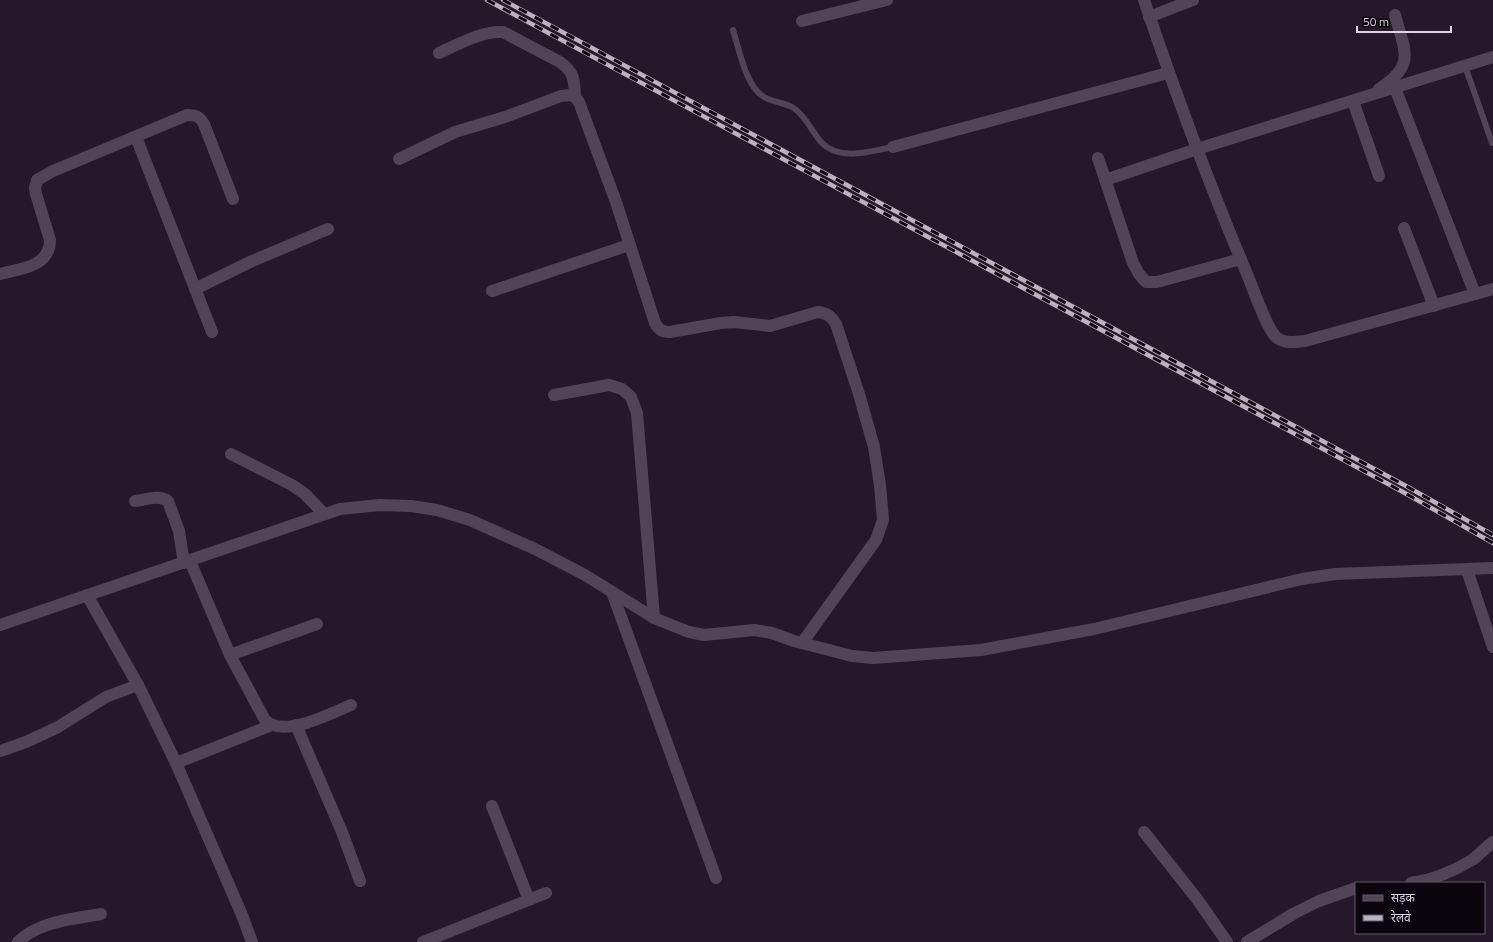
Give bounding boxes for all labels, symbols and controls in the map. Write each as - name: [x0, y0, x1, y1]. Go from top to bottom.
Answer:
- scale bar: [1357, 8, 1451, 34]
- text: 50 m: [1363, 12, 1389, 31]
- legend: [1355, 882, 1485, 934]
- text: सड़क: [1391, 888, 1416, 907]
- text: रेलवे: [1391, 908, 1411, 927]

